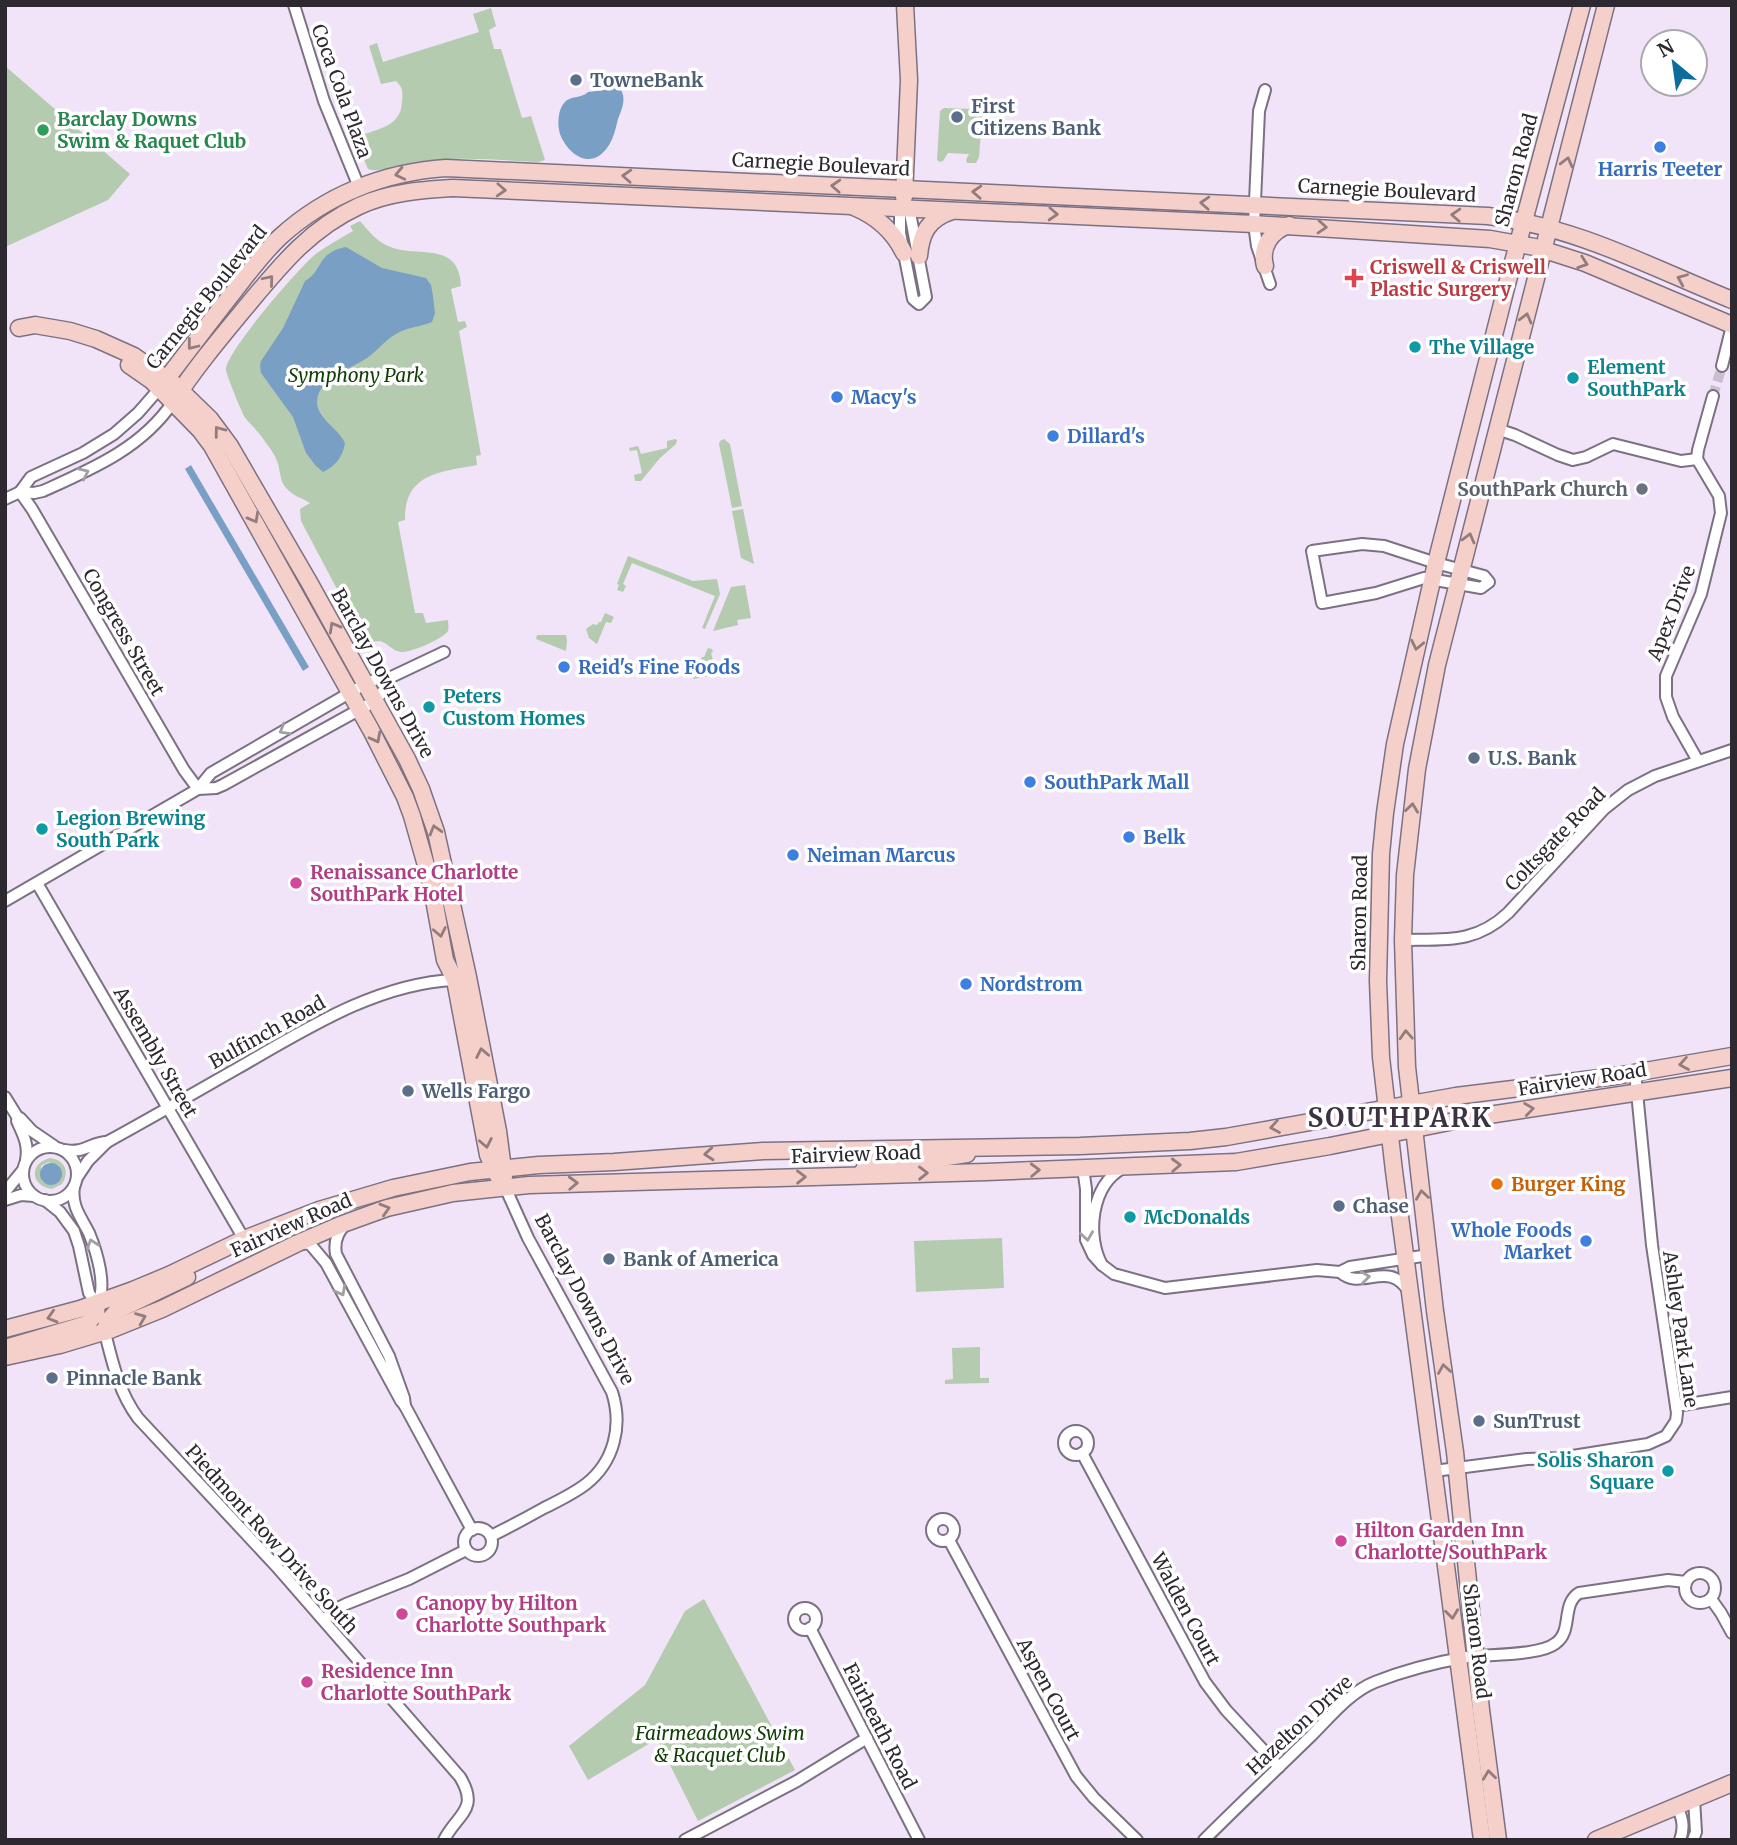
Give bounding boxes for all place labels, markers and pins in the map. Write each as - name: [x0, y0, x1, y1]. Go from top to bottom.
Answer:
- place label: TowneBank: [590, 68, 704, 92]
- marker: TowneBank: [568, 72, 584, 88]
- place label: First Citizens Bank: [971, 94, 1102, 140]
- place label: Barclay Downs Swim & Raquet Club: [57, 107, 247, 153]
- marker: First Citizens Bank: [949, 109, 965, 125]
- marker: Barclay Downs Swim & Raquet Club: [35, 122, 51, 138]
- marker: Harris Teeter: [1652, 139, 1668, 155]
- place label: Harris Teeter: [1598, 157, 1723, 181]
- place label: Criswell & Criswell Plastic Surgery: [1370, 255, 1546, 301]
- marker: Criswell & Criswell Plastic Surgery: [1344, 268, 1364, 288]
- place label: The Village: [1429, 335, 1534, 359]
- marker: The Village: [1407, 339, 1423, 355]
- place label: Element SouthPark: [1587, 355, 1686, 401]
- marker: Element SouthPark: [1565, 370, 1581, 386]
- place label: Macy's: [851, 385, 917, 409]
- marker: Macy's: [829, 389, 845, 405]
- place label: Dillard's: [1067, 424, 1145, 448]
- marker: Dillard's: [1045, 428, 1061, 444]
- place label: SouthPark Church: [1457, 477, 1628, 501]
- marker: SouthPark Church: [1634, 481, 1650, 497]
- place label: Reid's Fine Foods: [578, 655, 740, 679]
- marker: Reid's Fine Foods: [556, 659, 572, 675]
- place label: Peters Custom Homes: [443, 684, 585, 730]
- marker: Peters Custom Homes: [421, 699, 437, 715]
- place label: U.S. Bank: [1488, 746, 1577, 770]
- marker: U.S. Bank: [1466, 750, 1482, 766]
- place label: SouthPark Mall: [1044, 770, 1190, 794]
- marker: SouthPark Mall: [1022, 774, 1038, 790]
- place label: Legion Brewing South Park: [56, 806, 206, 852]
- marker: Legion Brewing South Park: [34, 821, 50, 837]
- place label: Belk: [1143, 825, 1186, 849]
- marker: Belk: [1121, 829, 1137, 845]
- place label: Neiman Marcus: [807, 843, 956, 867]
- marker: Neiman Marcus: [785, 847, 801, 863]
- place label: Renaissance Charlotte SouthPark Hotel: [310, 860, 518, 906]
- marker: Renaissance Charlotte SouthPark Hotel: [288, 875, 304, 891]
- place label: Nordstrom: [980, 972, 1083, 996]
- marker: Nordstrom: [958, 976, 974, 992]
- place label: Wells Fargo: [421, 1079, 530, 1103]
- marker: Wells Fargo: [400, 1083, 416, 1099]
- place label: Burger King: [1511, 1172, 1625, 1196]
- marker: Burger King: [1489, 1176, 1505, 1192]
- place label: Chase: [1353, 1194, 1409, 1218]
- marker: Chase: [1331, 1198, 1347, 1214]
- place label: McDonalds: [1144, 1205, 1250, 1229]
- marker: McDonalds: [1122, 1209, 1138, 1225]
- place label: Whole Foods Market: [1450, 1218, 1572, 1264]
- marker: Whole Foods Market: [1578, 1233, 1594, 1249]
- place label: Bank of America: [623, 1247, 779, 1271]
- marker: Bank of America: [601, 1251, 617, 1267]
- place label: Pinnacle Bank: [66, 1366, 202, 1390]
- marker: Pinnacle Bank: [44, 1370, 60, 1386]
- place label: SunTrust: [1493, 1409, 1581, 1433]
- marker: SunTrust: [1471, 1413, 1487, 1429]
- place label: Solis Sharon Square: [1537, 1448, 1654, 1494]
- marker: Solis Sharon Square: [1660, 1463, 1676, 1479]
- place label: Hilton Garden Inn Charlotte/SouthPark: [1355, 1518, 1548, 1564]
- marker: Hilton Garden Inn Charlotte/SouthPark: [1333, 1533, 1349, 1549]
- place label: Canopy by Hilton Charlotte Southpark: [416, 1591, 607, 1637]
- marker: Canopy by Hilton Charlotte Southpark: [394, 1606, 410, 1622]
- place label: Residence Inn Charlotte SouthPark: [321, 1659, 512, 1705]
- marker: Residence Inn Charlotte SouthPark: [299, 1674, 315, 1690]

